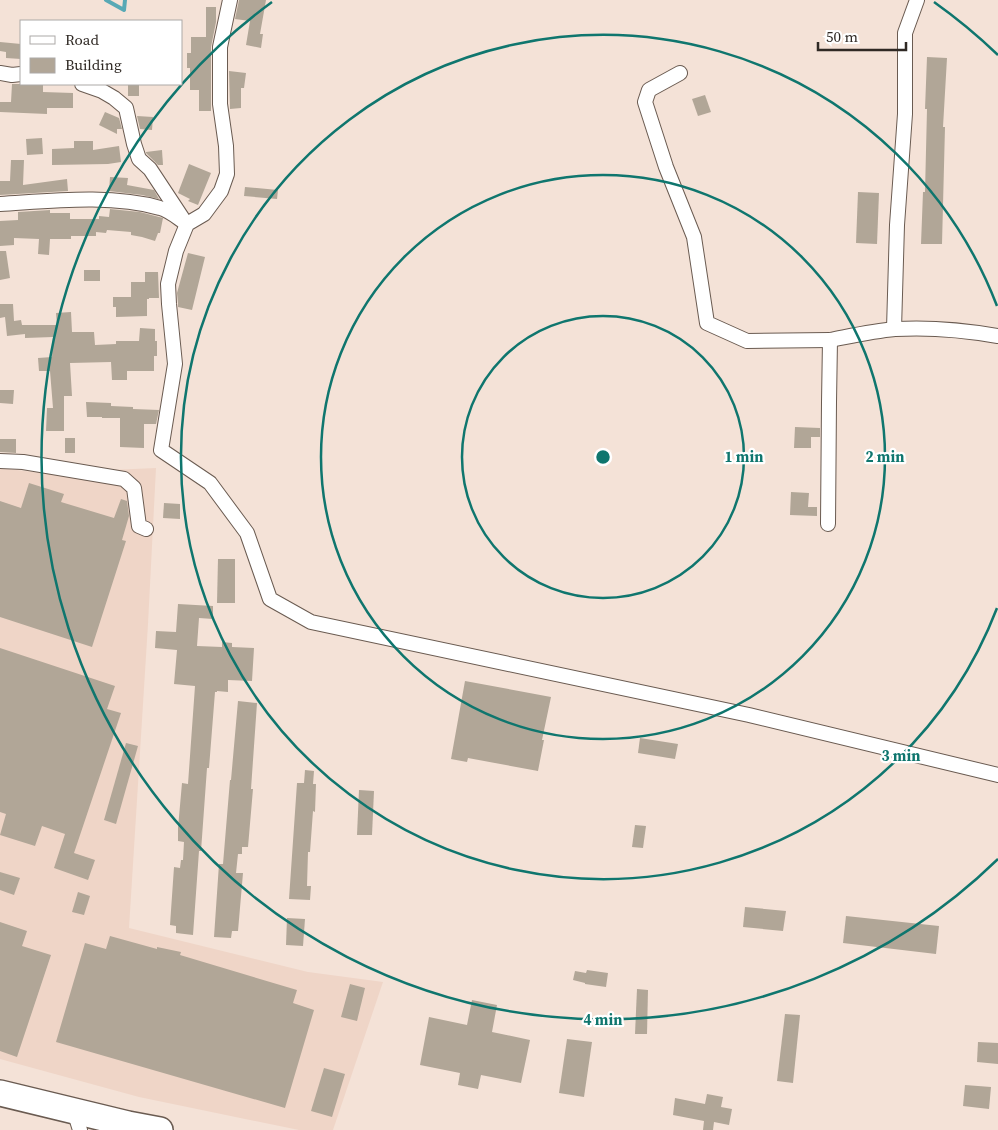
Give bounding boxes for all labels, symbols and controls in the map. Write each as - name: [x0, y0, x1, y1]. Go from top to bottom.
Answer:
- legend: [20, 20, 182, 85]
- scale bar: [818, 20, 906, 52]
- text: 50 m: [826, 26, 858, 47]
- text: Road: [65, 29, 99, 50]
- text: Building: [65, 54, 122, 75]
- text: 1 min: [725, 446, 763, 467]
- text: 2 min: [866, 446, 904, 467]
- centre of rings: [594, 448, 612, 466]
- text: 3 min: [882, 745, 920, 766]
- text: 4 min: [584, 1009, 622, 1030]

